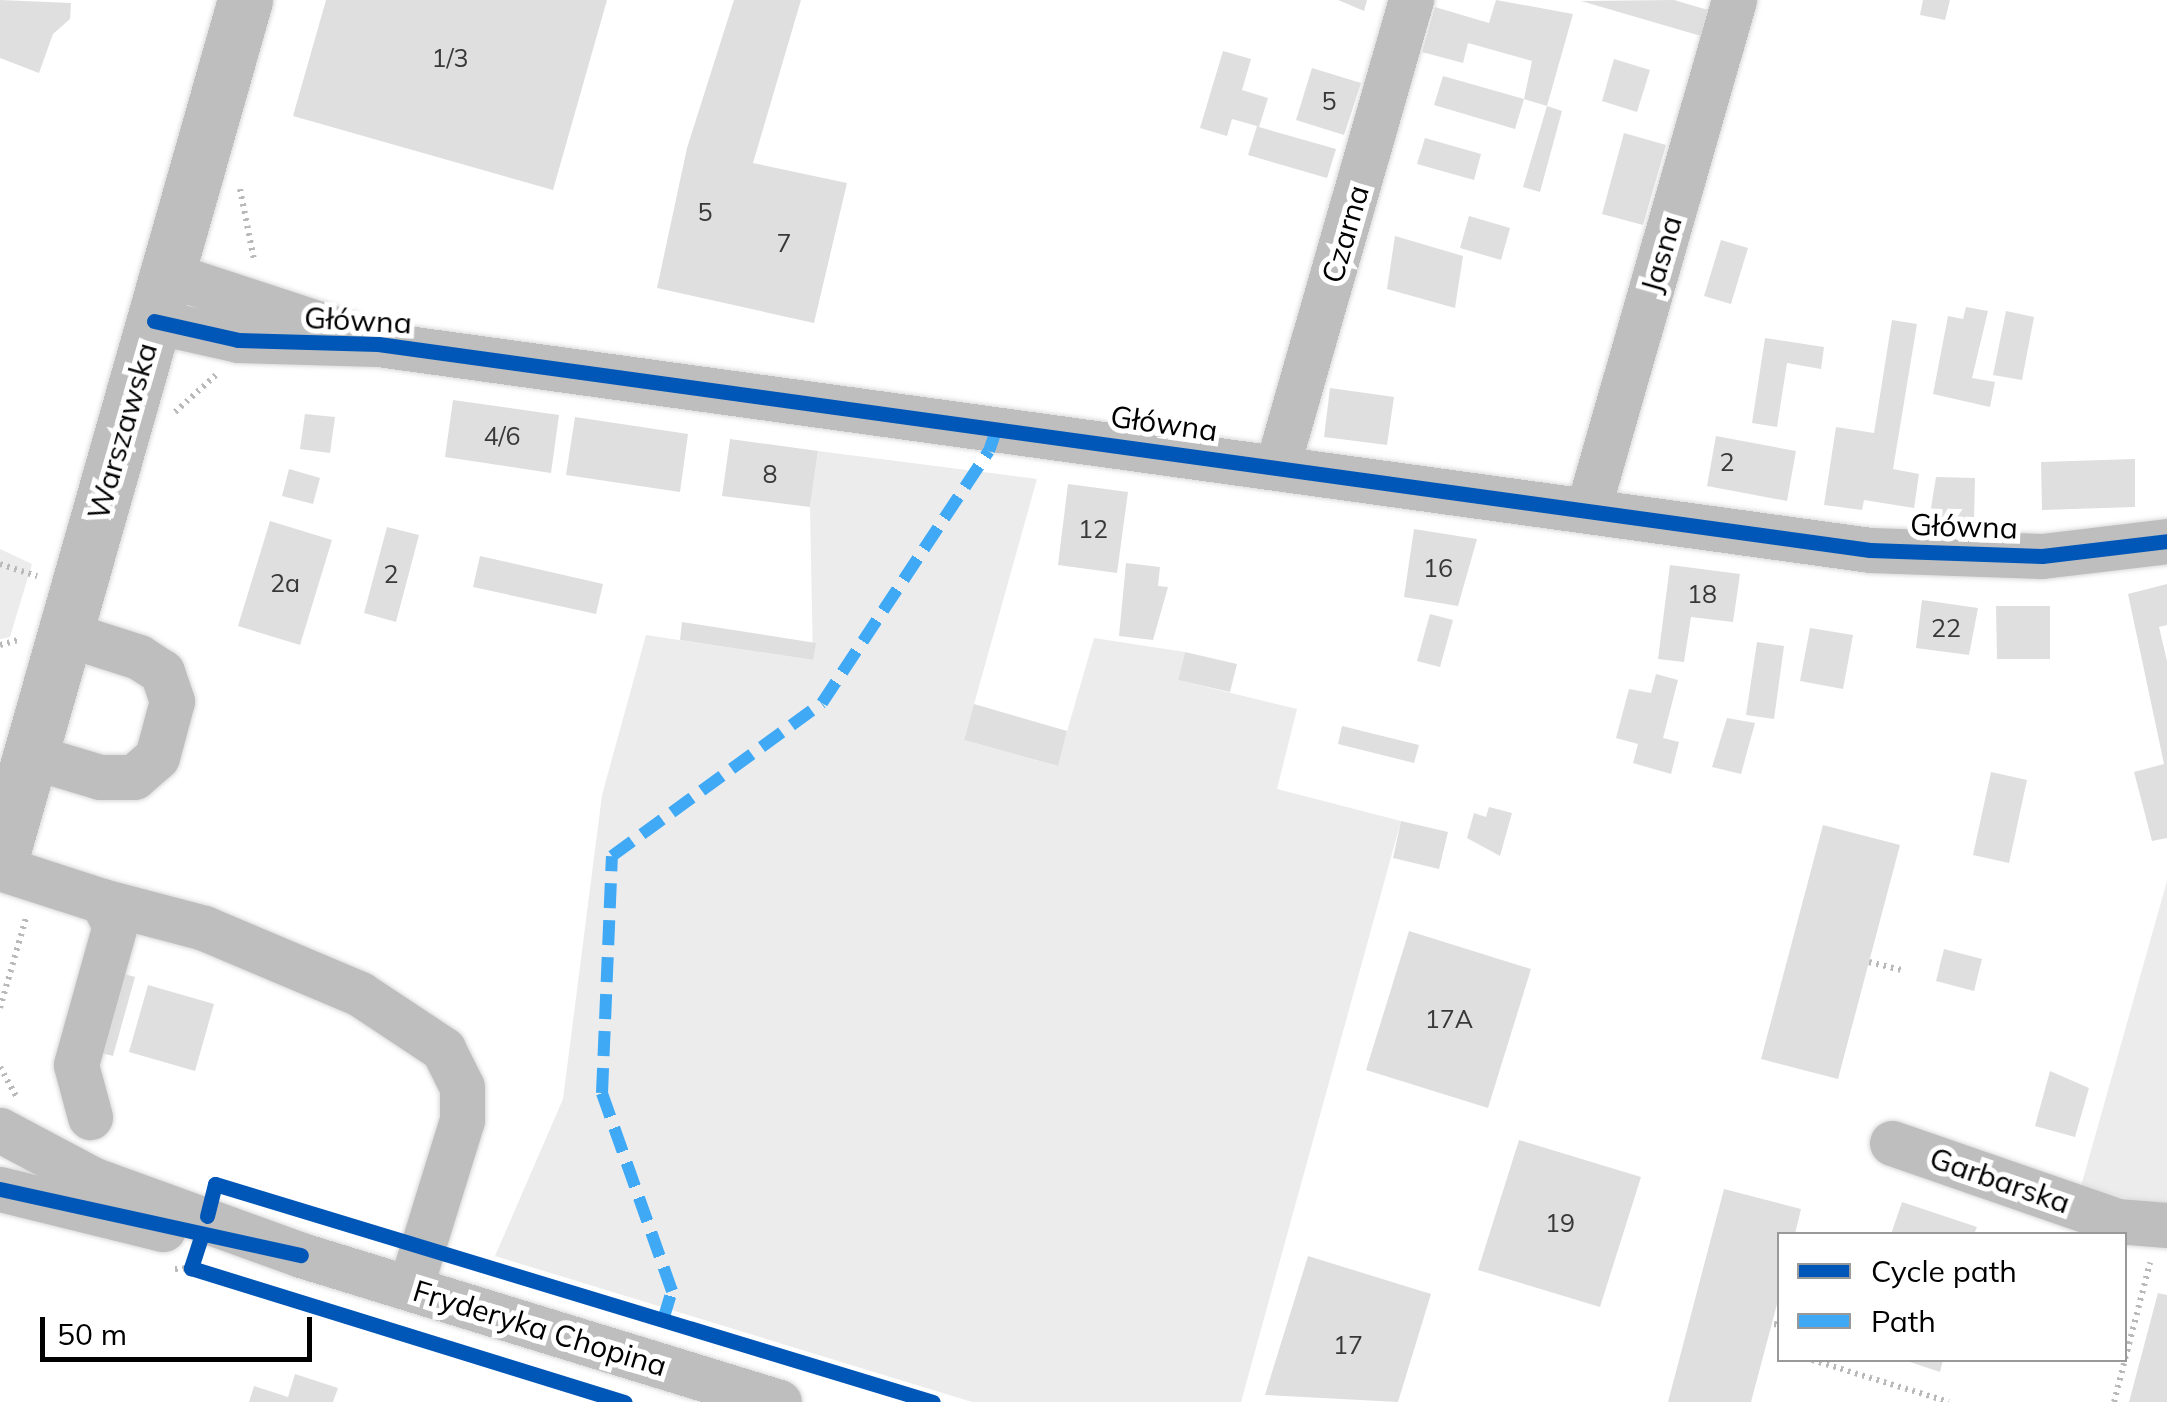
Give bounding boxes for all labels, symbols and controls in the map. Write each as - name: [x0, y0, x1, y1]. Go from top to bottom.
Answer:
- house number: 1/3: [431, 43, 469, 73]
- house number: 5: [1322, 86, 1336, 116]
- street label: Czarna: [1314, 181, 1376, 287]
- house number: 5: [698, 197, 712, 227]
- street label: Jasna: [1633, 211, 1689, 297]
- house number: 7: [777, 228, 791, 258]
- street label: Główna: [303, 299, 413, 341]
- street label: Warszawska: [80, 338, 164, 524]
- street label: Główna: [1108, 398, 1220, 448]
- house number: 4/6: [483, 421, 521, 451]
- house number: 2: [1720, 447, 1734, 477]
- house number: 8: [763, 459, 777, 489]
- street label: Główna: [1910, 506, 2018, 546]
- house number: 12: [1078, 514, 1108, 544]
- house number: 16: [1423, 553, 1453, 583]
- house number: 2: [384, 559, 398, 589]
- house number: 2a: [270, 568, 300, 598]
- house number: 18: [1687, 579, 1717, 609]
- house number: 22: [1931, 613, 1961, 643]
- house number: 17A: [1425, 1004, 1473, 1034]
- street label: Garbarska: [1925, 1139, 2075, 1221]
- house number: 19: [1545, 1208, 1575, 1238]
- legend: [1777, 1232, 2127, 1362]
- text: Cycle path: [1871, 1252, 2017, 1290]
- street label: Fryderyka Chopina: [409, 1272, 671, 1384]
- scale bar: [45, 1297, 318, 1359]
- text: Path: [1871, 1302, 1936, 1340]
- text: 50 m: [57, 1315, 127, 1353]
- house number: 17: [1333, 1330, 1363, 1360]

